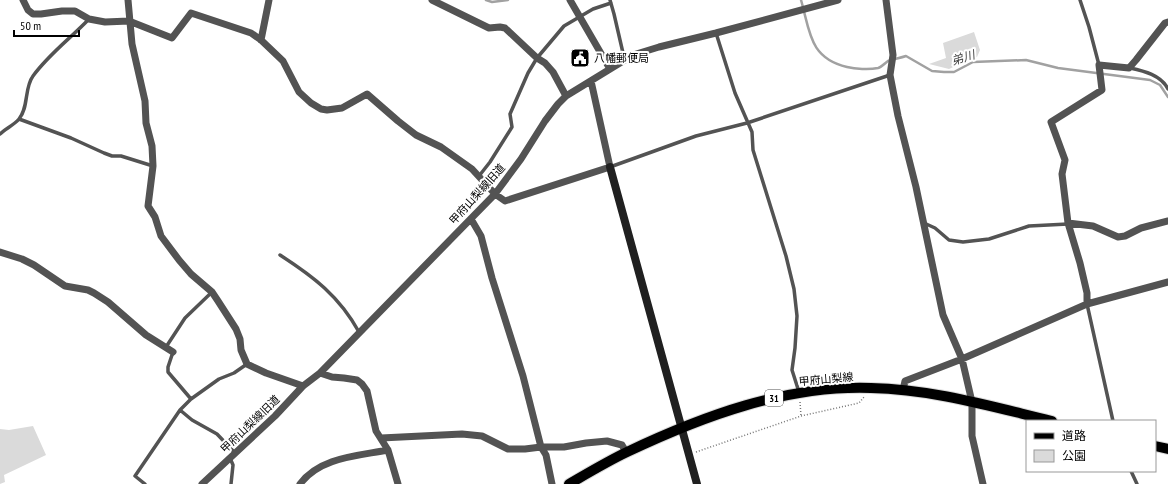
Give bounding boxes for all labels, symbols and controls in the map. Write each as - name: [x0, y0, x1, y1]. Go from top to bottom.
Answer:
- scale bar: [14, 12, 79, 38]
- text: 50 m: [20, 18, 41, 33]
- water label: 弟川: [949, 46, 978, 68]
- public building icon: 八幡郵便局: [569, 47, 591, 69]
- place label: 八幡郵便局: [594, 51, 649, 65]
- street label: 甲府山梨線旧道: [446, 161, 508, 227]
- street label: 甲府山梨線: [798, 370, 854, 388]
- road number: 31: [765, 390, 783, 406]
- street label: 甲府山梨線旧道: [217, 392, 283, 456]
- legend: [1026, 420, 1156, 472]
- text: 道路: [1062, 428, 1086, 443]
- text: 公園: [1062, 448, 1086, 463]

